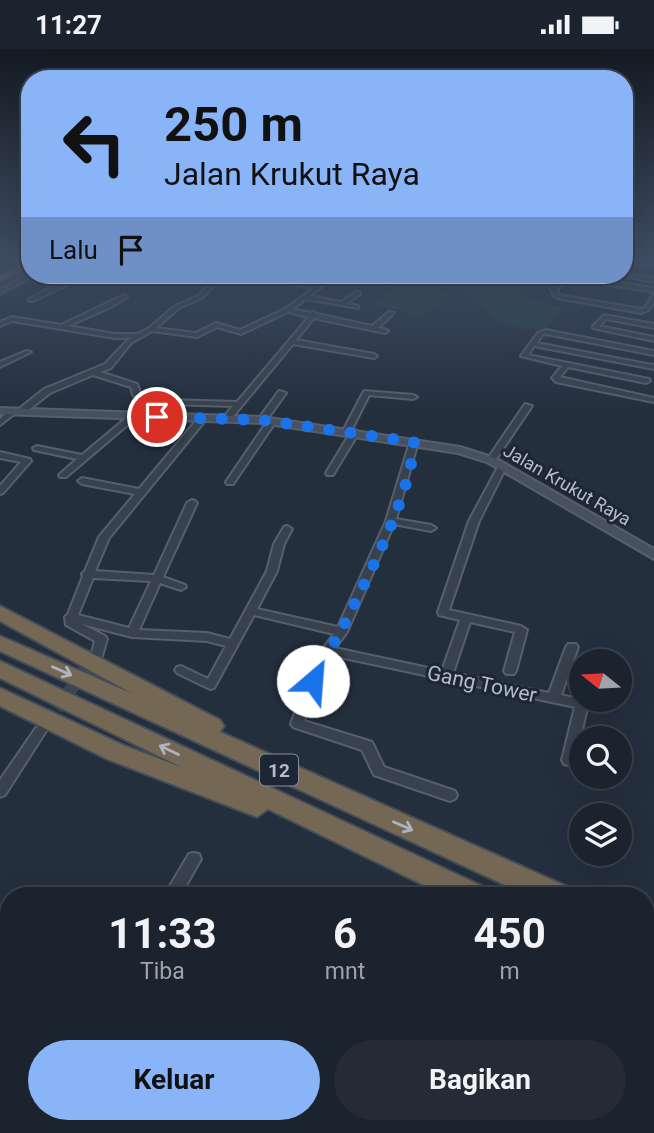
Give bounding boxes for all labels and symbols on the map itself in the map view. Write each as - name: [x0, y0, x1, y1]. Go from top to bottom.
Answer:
- pin: [127, 387, 187, 447]
- street label: Jalan Krukut Raya: [500, 439, 635, 530]
- position arrow: [276, 644, 350, 718]
- north arrow: [569, 649, 632, 712]
- street label: Gang Tower: [425, 661, 539, 707]
- one-way arrow: [51, 665, 72, 678]
- one-way arrow: [159, 743, 180, 757]
- road number: 12: [260, 755, 298, 785]
- one-way arrow: [392, 820, 413, 833]

